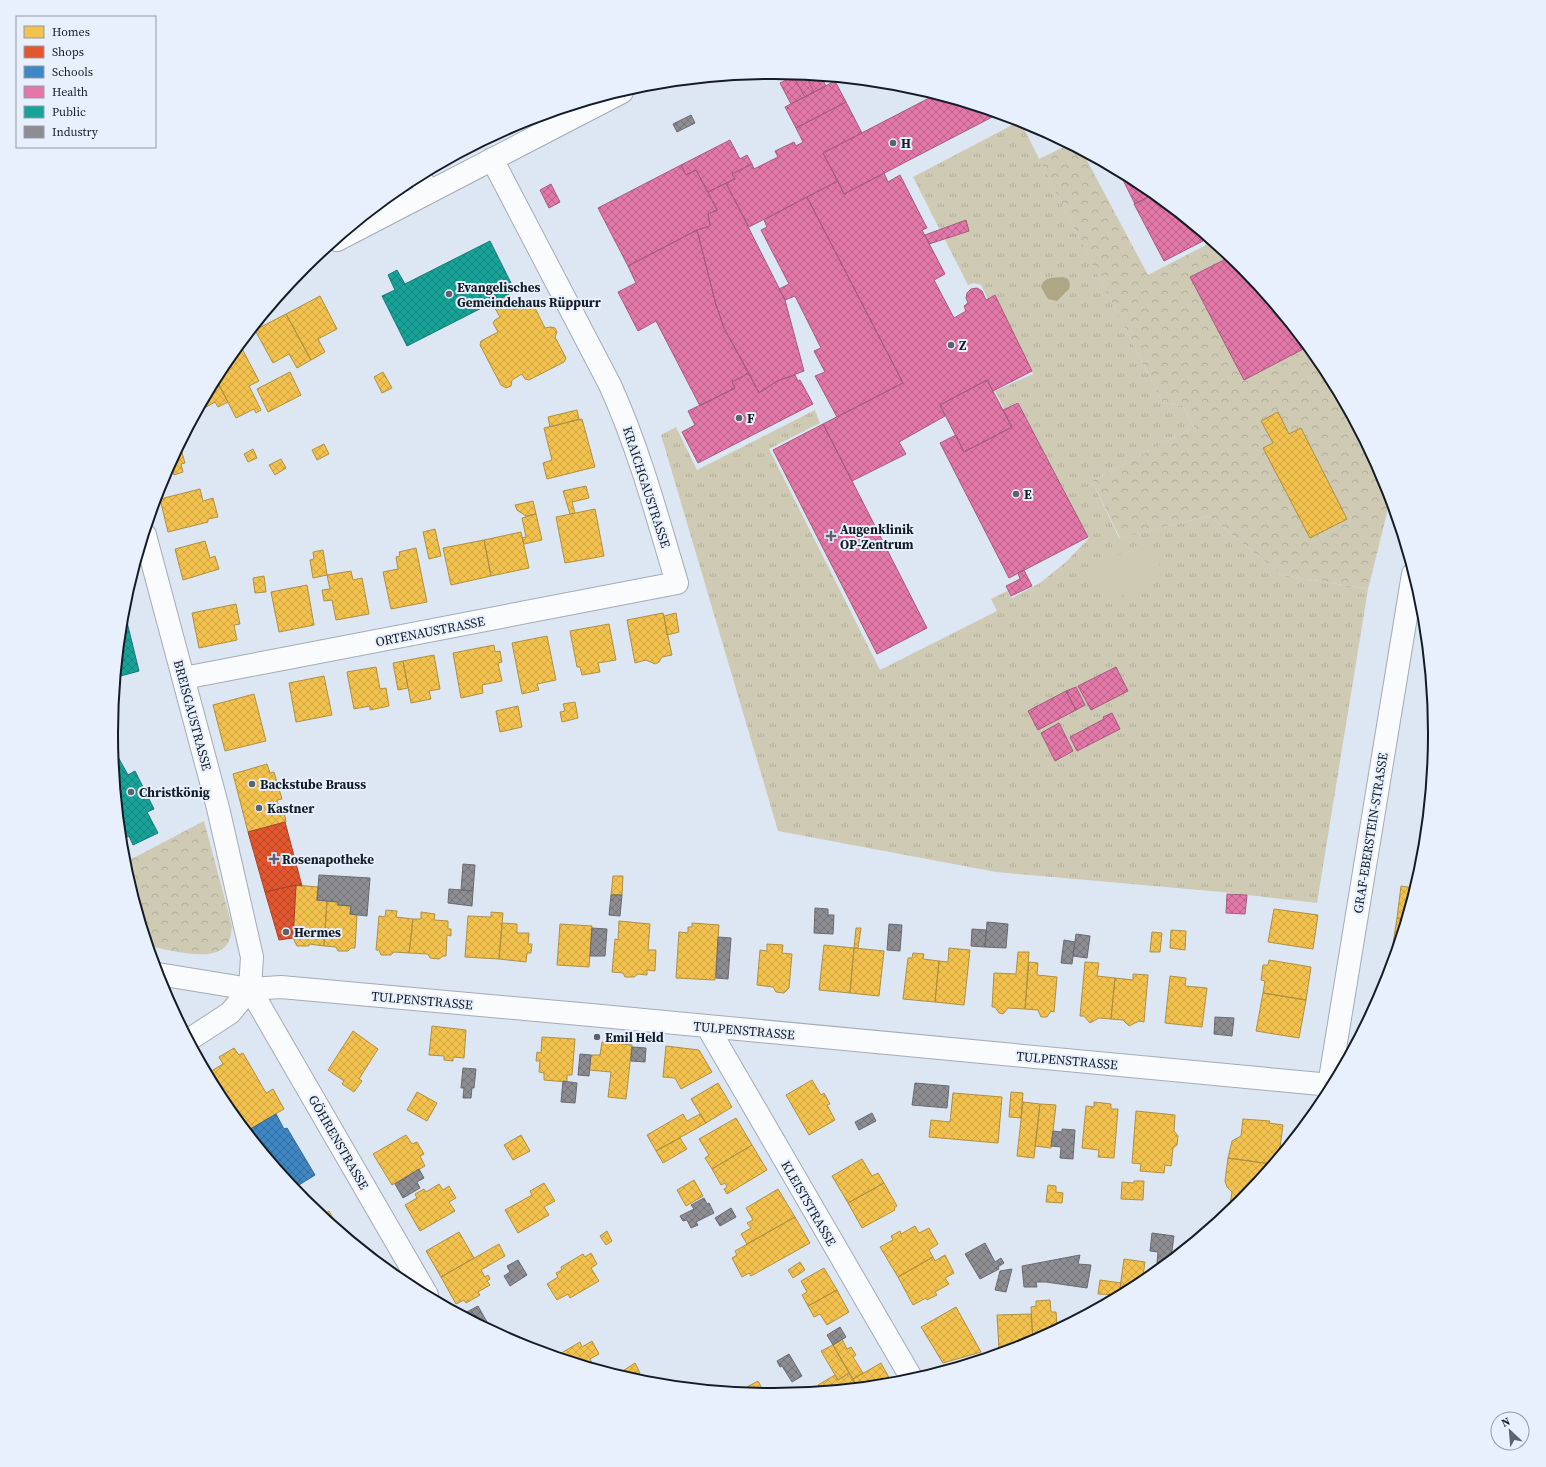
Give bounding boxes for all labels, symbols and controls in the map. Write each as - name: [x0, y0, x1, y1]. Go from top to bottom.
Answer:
- legend: [16, 16, 156, 148]
- text: Homes: [52, 24, 90, 40]
- text: Shops: [52, 44, 84, 60]
- text: Schools: [52, 64, 93, 80]
- text: Health: [52, 84, 88, 100]
- text: Public: [52, 104, 86, 120]
- text: Industry: [52, 124, 99, 140]
- place label: H: [901, 135, 911, 152]
- marker: H: [888, 138, 898, 148]
- place label: Evangelisches Gemeindehaus Rüppurr: [457, 279, 602, 311]
- marker: Evangelisches Gemeindehaus Rüppurr: [444, 289, 454, 299]
- place label: Z: [959, 337, 967, 354]
- marker: Z: [946, 340, 956, 350]
- place label: F: [747, 410, 755, 427]
- marker: F: [734, 413, 744, 423]
- street label: KRAICHGAUSTRASSE: [619, 424, 674, 550]
- place label: E: [1024, 486, 1032, 503]
- marker: E: [1011, 489, 1021, 499]
- place label: Augenklinik OP-Zentrum: [840, 521, 914, 553]
- marker: Augenklinik OP-Zentrum: [825, 530, 837, 542]
- street label: ORTENAUSTRASSE: [374, 613, 486, 650]
- street label: BREISGAUSTRASSE: [170, 658, 215, 772]
- street label: GRAF-EBERSTEIN-STRASSE: [1349, 751, 1392, 915]
- place label: Backstube Brauss: [260, 776, 366, 793]
- marker: Backstube Brauss: [247, 779, 257, 789]
- place label: Christkönig: [139, 784, 210, 801]
- marker: Christkönig: [126, 787, 136, 797]
- place label: Kastner: [267, 800, 315, 817]
- marker: Kastner: [254, 803, 264, 813]
- place label: Rosenapotheke: [282, 851, 374, 868]
- marker: Rosenapotheke: [269, 854, 279, 864]
- place label: Hermes: [294, 924, 341, 941]
- marker: Hermes: [281, 927, 291, 937]
- street label: TULPENSTRASSE: [371, 988, 474, 1013]
- street label: TULPENSTRASSE: [693, 1018, 796, 1043]
- place label: Emil Held: [605, 1029, 664, 1046]
- marker: Emil Held: [592, 1032, 602, 1042]
- street label: TULPENSTRASSE: [1016, 1048, 1119, 1073]
- street label: GÖHRENSTRASSE: [305, 1092, 373, 1193]
- street label: KLEISTSTRASSE: [777, 1158, 840, 1249]
- north arrow: [1490, 1411, 1530, 1451]
- text: N: [1499, 1414, 1513, 1431]

